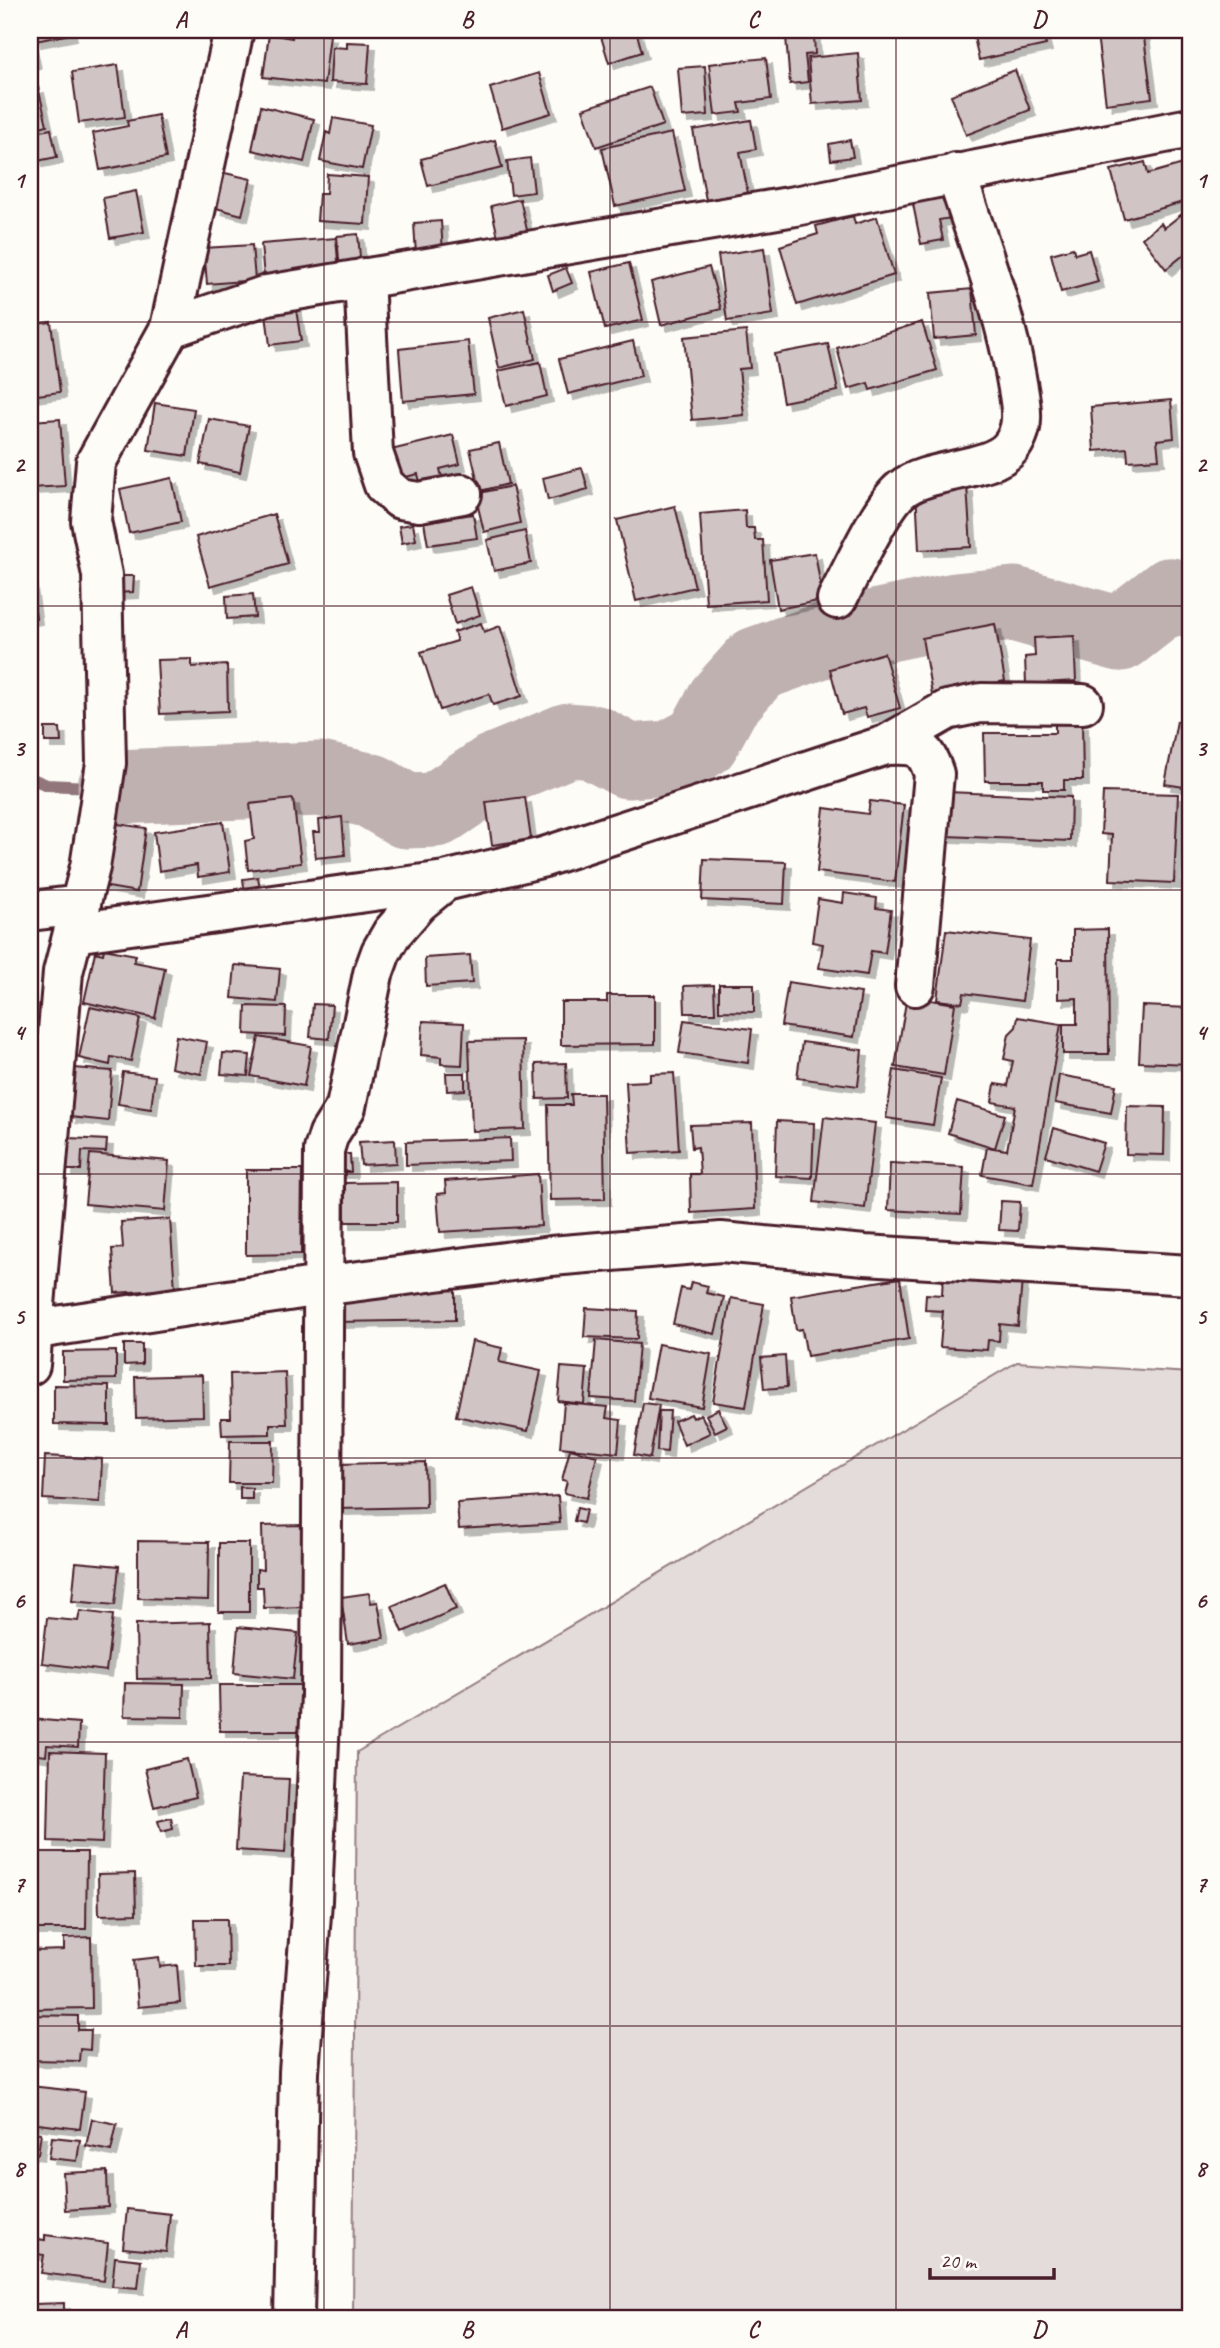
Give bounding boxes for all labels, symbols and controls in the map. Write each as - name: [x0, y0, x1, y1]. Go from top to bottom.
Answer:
- text: A: [175, 5, 189, 34]
- text: B: [461, 5, 475, 34]
- text: C: [748, 5, 762, 34]
- text: D: [1032, 5, 1048, 34]
- text: 1: [14, 166, 27, 195]
- text: 1: [1196, 166, 1209, 195]
- text: 2: [14, 450, 27, 479]
- text: 2: [1196, 450, 1209, 479]
- text: 3: [14, 734, 27, 763]
- text: 3: [1196, 734, 1209, 763]
- text: 4: [14, 1018, 27, 1047]
- text: 4: [1196, 1018, 1209, 1047]
- text: 5: [14, 1302, 26, 1331]
- text: 5: [1196, 1302, 1208, 1331]
- text: 6: [14, 1586, 27, 1615]
- text: 6: [1196, 1586, 1209, 1615]
- text: 7: [14, 1870, 27, 1899]
- text: 7: [1196, 1870, 1209, 1899]
- text: 8: [14, 2154, 27, 2183]
- text: 8: [1196, 2154, 1209, 2183]
- scale bar: [930, 2236, 1054, 2280]
- text: 20 m: [940, 2248, 978, 2274]
- text: A: [175, 2315, 189, 2344]
- text: B: [461, 2315, 475, 2344]
- text: C: [748, 2315, 762, 2344]
- text: D: [1032, 2315, 1048, 2344]

